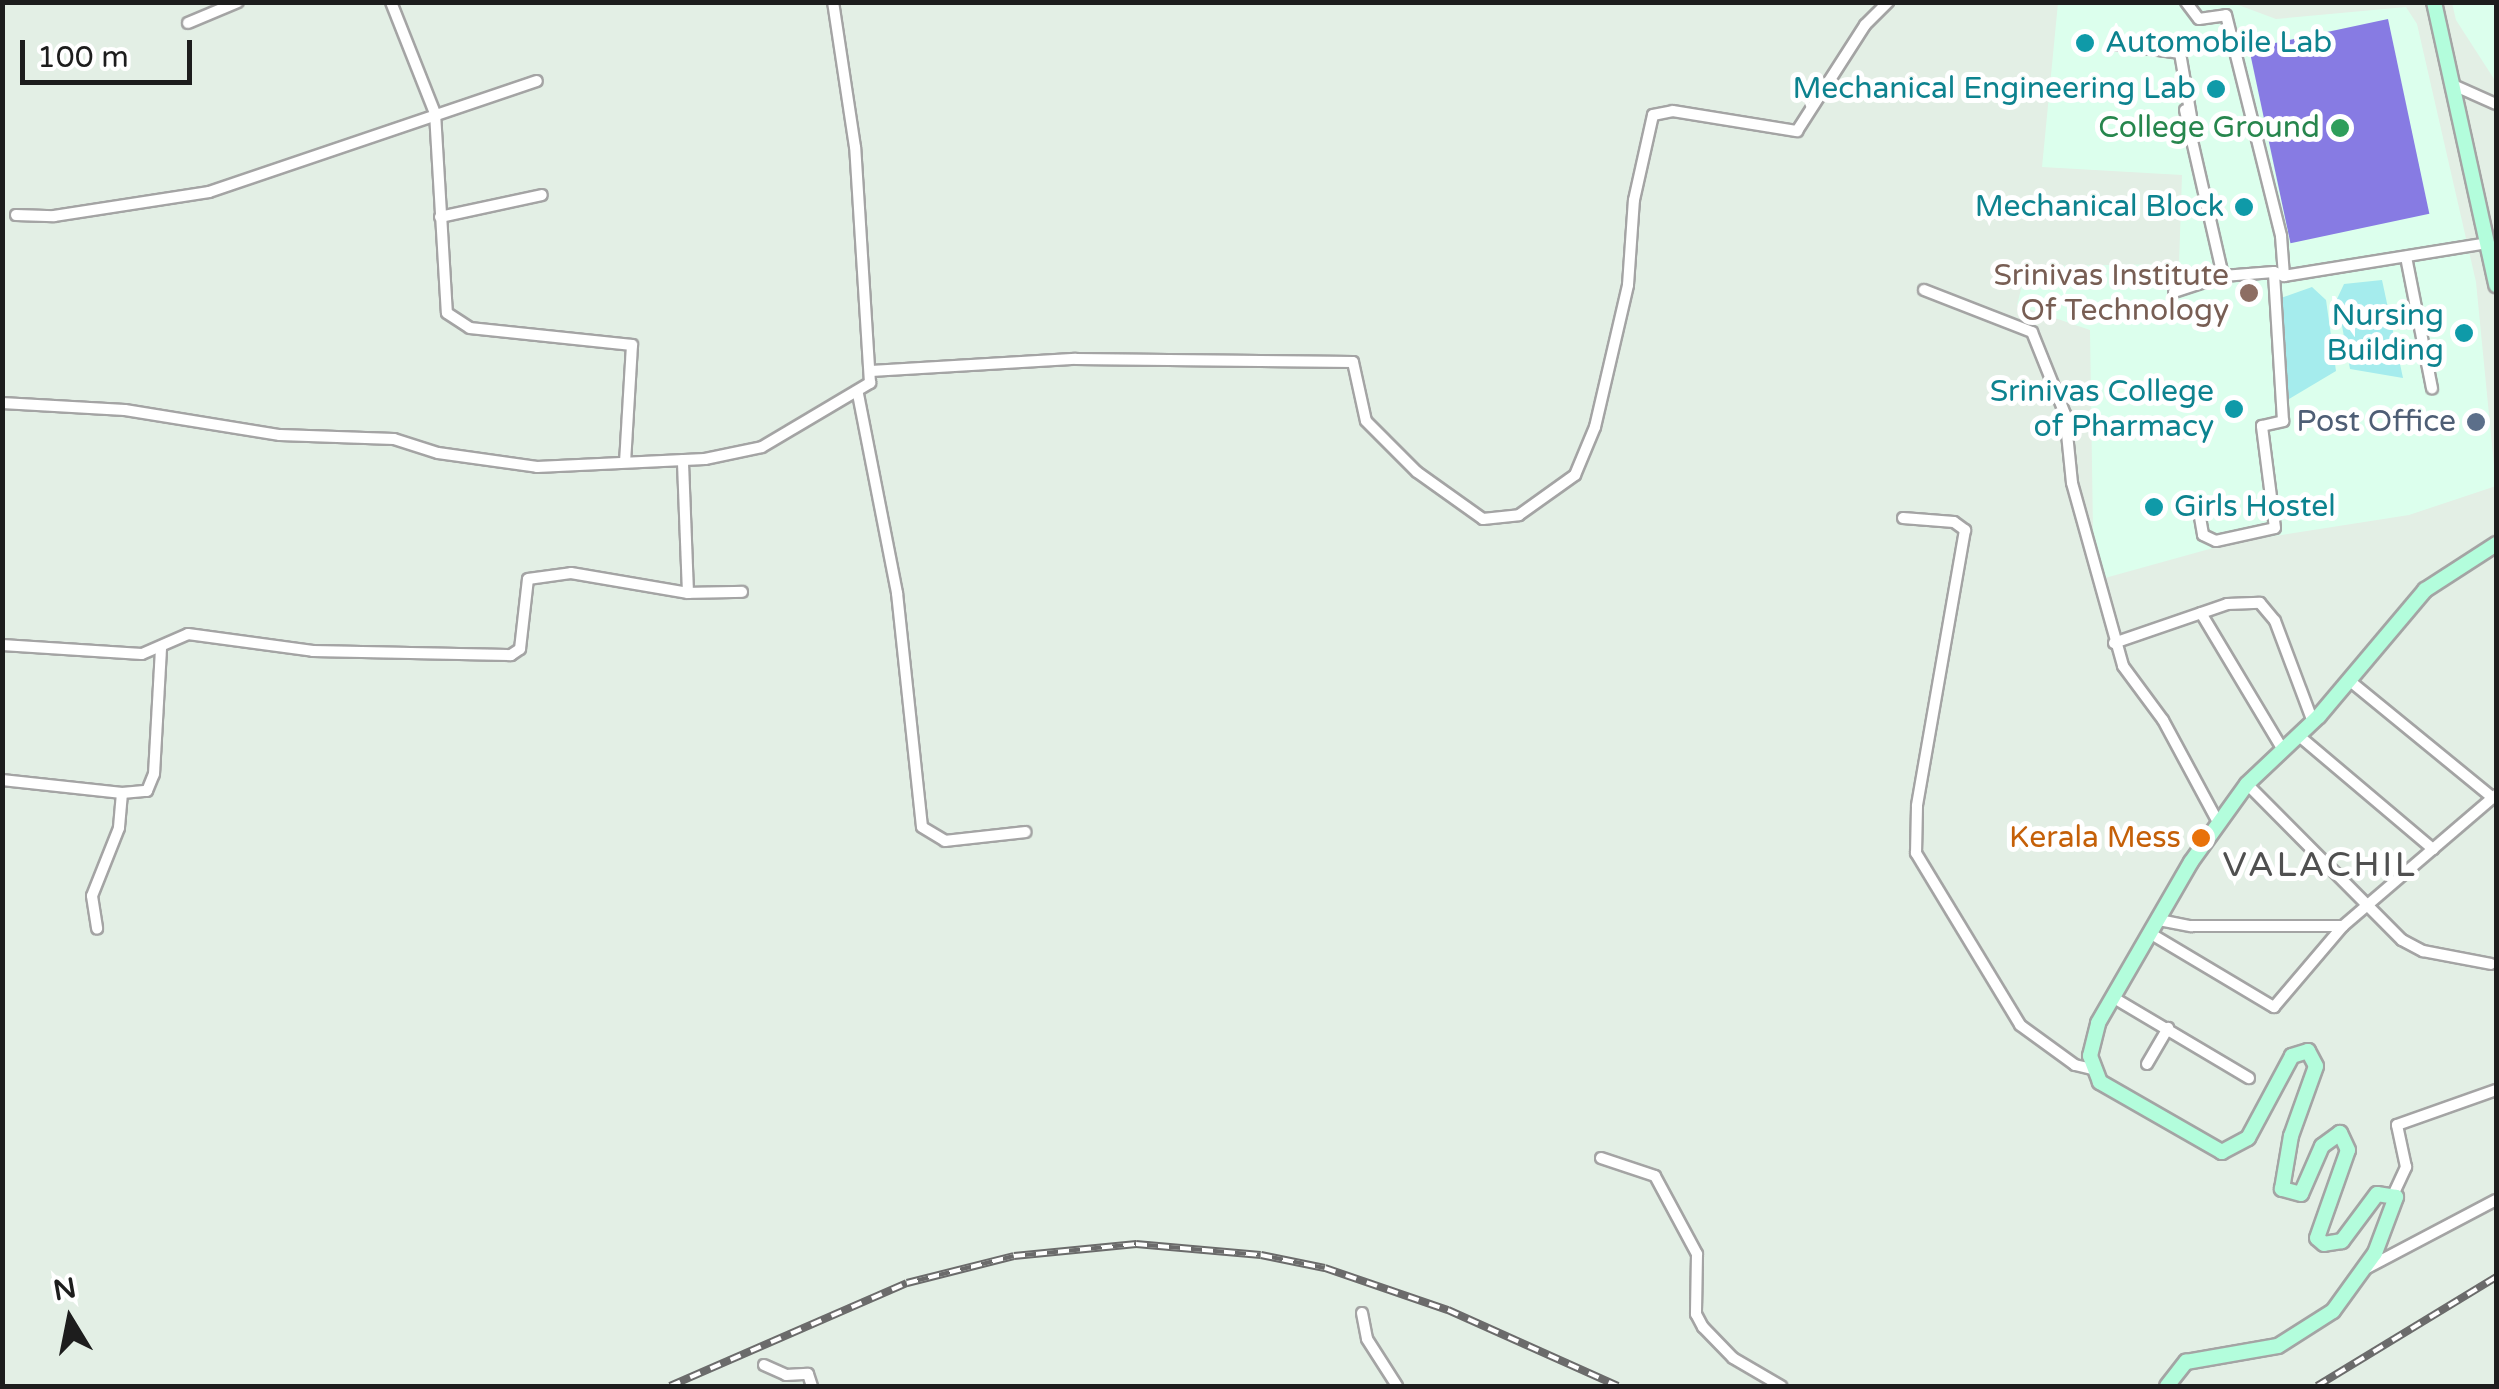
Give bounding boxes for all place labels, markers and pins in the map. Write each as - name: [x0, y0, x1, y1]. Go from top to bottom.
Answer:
- place label: Automobile Lab: [2105, 25, 2332, 61]
- marker: Automobile Lab: [2074, 32, 2096, 54]
- place label: Mechanical Engineering Lab: [1793, 71, 2196, 107]
- marker: Mechanical Engineering Lab: [2205, 78, 2227, 100]
- place label: College Ground: [2098, 110, 2320, 146]
- marker: College Ground: [2329, 117, 2351, 139]
- place label: Mechanical Block: [1975, 189, 2224, 225]
- marker: Mechanical Block: [2233, 196, 2255, 218]
- place label: Srinivas Institute Of Technology: [1994, 258, 2229, 328]
- marker: Srinivas Institute Of Technology: [2238, 282, 2260, 304]
- place label: Nursing Building: [2327, 298, 2444, 368]
- marker: Nursing Building: [2453, 322, 2475, 344]
- place label: Srinivas College of Pharmacy: [1990, 374, 2214, 444]
- marker: Srinivas College of Pharmacy: [2223, 398, 2245, 420]
- place label: Post Office: [2296, 404, 2456, 440]
- marker: Post Office: [2465, 411, 2487, 433]
- place label: Girls Hostel: [2174, 489, 2336, 525]
- marker: Girls Hostel: [2143, 496, 2165, 518]
- place label: Kerala Mess: [2009, 820, 2181, 856]
- marker: Kerala Mess: [2190, 827, 2212, 849]

